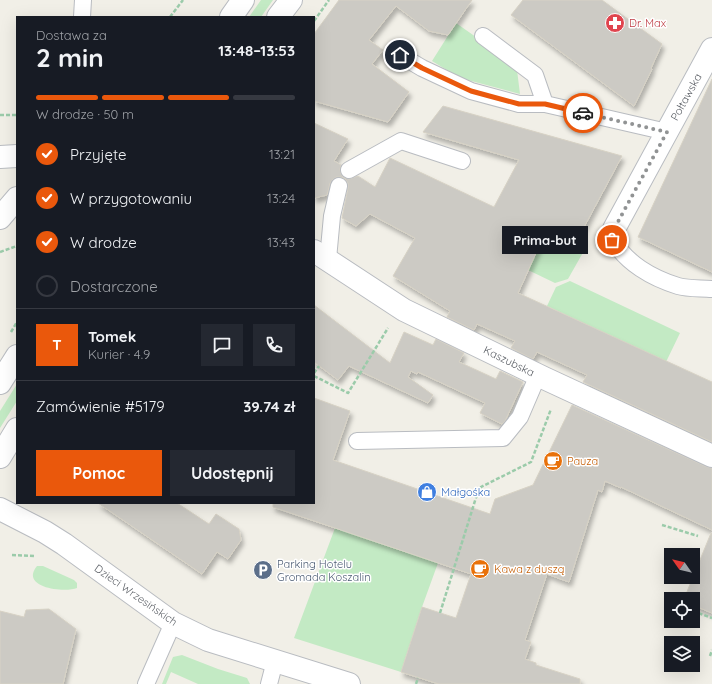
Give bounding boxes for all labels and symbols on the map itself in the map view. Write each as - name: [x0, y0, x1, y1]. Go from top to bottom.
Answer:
- pharmacy icon: Dr. Max: [604, 12, 626, 34]
- place label: Dr. Max: [629, 16, 666, 30]
- pin: [383, 38, 417, 72]
- street label: Połtawska: [667, 71, 705, 123]
- courier: [563, 93, 603, 133]
- pin: [595, 223, 629, 257]
- callout: Prima-but: [502, 226, 588, 254]
- street label: Kaszubska: [481, 343, 537, 379]
- cafe icon: Pauza: [542, 450, 564, 472]
- place label: Pauza: [567, 454, 598, 468]
- shop icon: Małgośka: [416, 481, 438, 503]
- place label: Małgośka: [441, 485, 490, 499]
- north arrow: [664, 548, 700, 584]
- place label: Parking Hotelu Gromada Koszalin: [277, 557, 371, 584]
- cafe icon: Kawa z duszą: [469, 558, 491, 580]
- parking icon: Parking Hotelu Gromada Koszalin: [252, 559, 274, 581]
- street label: Dzieci Wrzesińskich: [92, 561, 180, 629]
- place label: Kawa z duszą: [494, 562, 565, 576]

